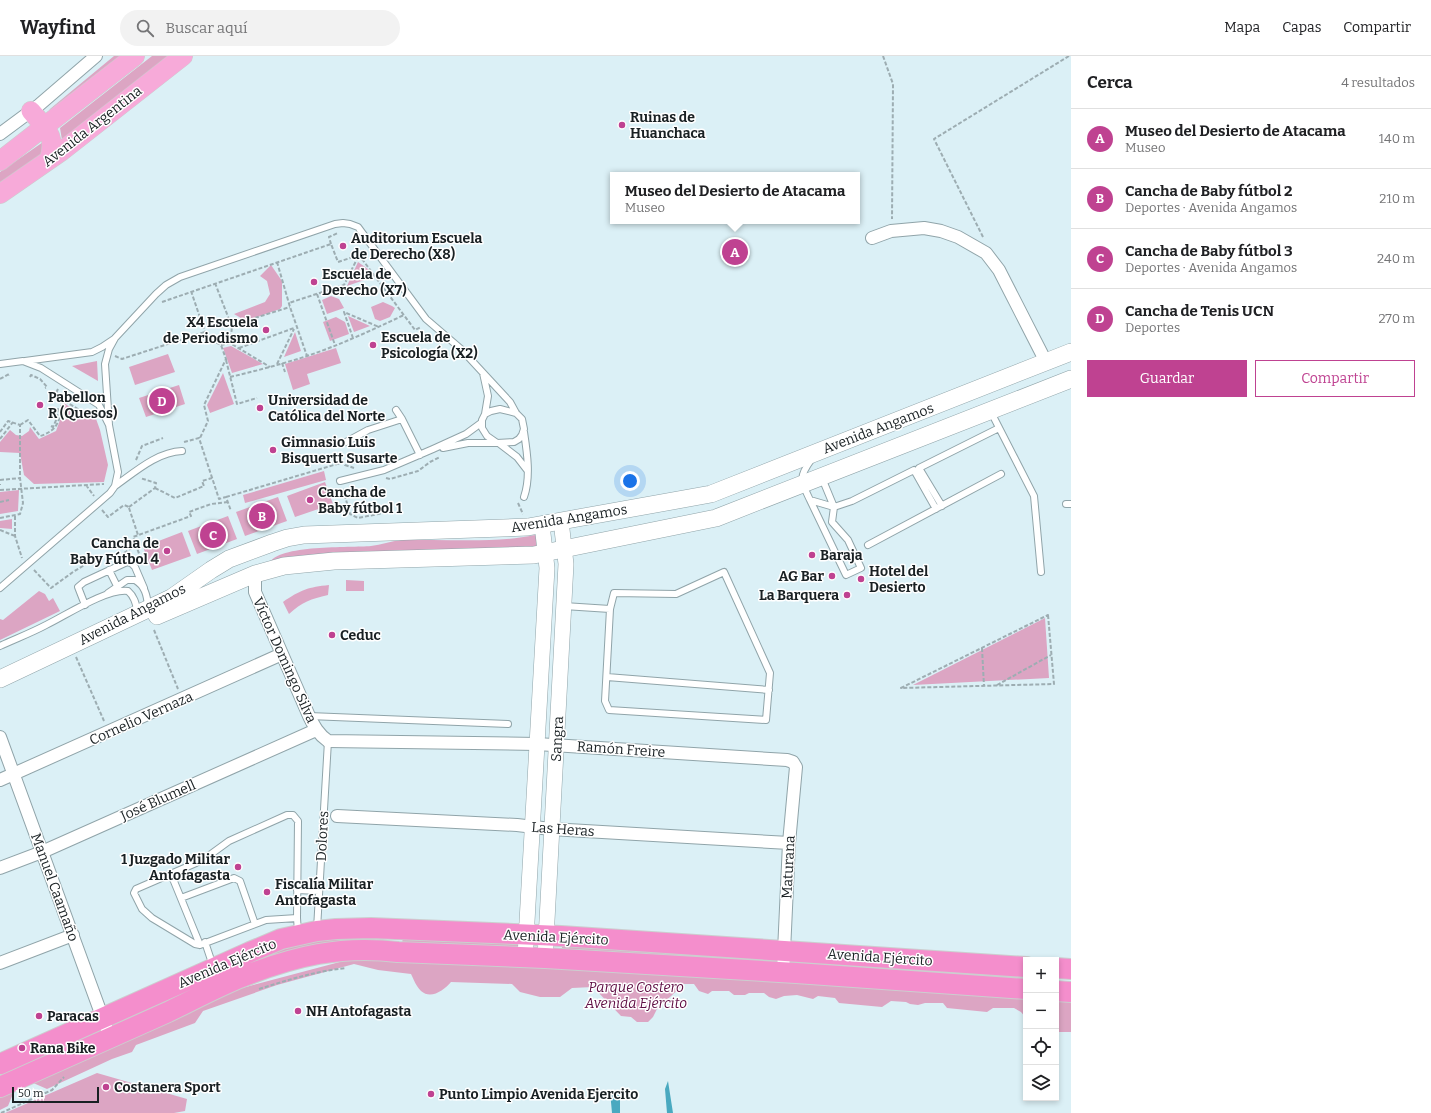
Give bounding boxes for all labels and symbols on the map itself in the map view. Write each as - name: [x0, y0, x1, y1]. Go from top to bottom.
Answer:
- street label: Avenida Argentina: [39, 82, 146, 170]
- place label: Ruinas de Huanchaca: [630, 109, 706, 142]
- marker: Ruinas de Huanchaca: [617, 120, 627, 130]
- place label: Auditorium Escuela de Derecho (X8): [351, 230, 482, 263]
- pin: A: [722, 237, 748, 267]
- marker: Auditorium Escuela de Derecho (X8): [338, 241, 348, 251]
- place label: Escuela de Derecho (X7): [322, 266, 407, 299]
- marker: Escuela de Derecho (X7): [309, 277, 319, 287]
- place label: X4 Escuela de Periodismo: [163, 314, 258, 347]
- marker: X4 Escuela de Periodismo: [261, 325, 271, 335]
- place label: Escuela de Psicología (X2): [381, 329, 478, 362]
- marker: Escuela de Psicología (X2): [368, 340, 378, 350]
- pin: D: [149, 386, 175, 416]
- place label: Pabellon R (Quesos): [48, 389, 117, 422]
- place label: Universidad de Católica del Norte: [268, 392, 386, 425]
- street label: Avenida Angamos: [820, 399, 936, 457]
- marker: Pabellon R (Quesos): [35, 400, 45, 410]
- marker: Universidad de Católica del Norte: [255, 403, 265, 413]
- place label: Gimnasio Luis Bisquertt Susarte: [281, 434, 398, 467]
- marker: Gimnasio Luis Bisquertt Susarte: [268, 445, 278, 455]
- your location: [620, 471, 640, 491]
- place label: Cancha de Baby fútbol 1: [318, 484, 402, 517]
- marker: Cancha de Baby fútbol 1: [305, 495, 315, 505]
- pin: B: [249, 501, 275, 531]
- street label: Avenida Angamos: [510, 501, 628, 536]
- pin: C: [200, 520, 226, 550]
- place label: Cancha de Baby Fútbol 4: [70, 535, 159, 568]
- marker: Cancha de Baby Fútbol 4: [162, 546, 172, 556]
- place label: Baraja: [820, 547, 863, 564]
- marker: Baraja: [807, 550, 817, 560]
- place label: Hotel del Desierto: [869, 563, 929, 596]
- place label: AG Bar: [778, 568, 824, 585]
- marker: AG Bar: [827, 571, 837, 581]
- marker: Hotel del Desierto: [856, 574, 866, 584]
- street label: Avenida Angamos: [76, 580, 188, 649]
- place label: La Barquera: [759, 587, 839, 604]
- marker: La Barquera: [842, 590, 852, 600]
- street label: Víctor Domingo Silva: [249, 595, 320, 726]
- place label: Ceduc: [340, 627, 381, 644]
- marker: Ceduc: [327, 630, 337, 640]
- street label: Cornelio Vernaza: [87, 688, 196, 749]
- street label: Sangra: [548, 715, 567, 762]
- street label: Ramón Freire: [576, 738, 666, 761]
- street label: José Blumell: [117, 776, 198, 825]
- street label: Dolores: [313, 810, 332, 862]
- street label: Las Heras: [531, 819, 595, 840]
- street label: Manuel Caamaño: [27, 831, 82, 944]
- street label: Maturana: [778, 835, 799, 899]
- place label: 1 Juzgado Militar Antofagasta: [121, 851, 230, 884]
- marker: 1 Juzgado Militar Antofagasta: [233, 862, 243, 872]
- place label: Fiscalía Militar Antofagasta: [275, 876, 374, 909]
- marker: Fiscalía Militar Antofagasta: [262, 887, 272, 897]
- street label: Avenida Ejército: [503, 926, 609, 949]
- street label: Avenida Ejército: [175, 935, 279, 992]
- street label: Avenida Ejército: [827, 945, 933, 970]
- park label: Parque Costero Avenida Ejército: [584, 979, 687, 1012]
- place label: NH Antofagasta: [306, 1003, 412, 1020]
- marker: NH Antofagasta: [293, 1006, 303, 1016]
- place label: Paracas: [47, 1008, 99, 1025]
- marker: Paracas: [34, 1011, 44, 1021]
- place label: Rana Bike: [30, 1040, 96, 1057]
- marker: Rana Bike: [17, 1043, 27, 1053]
- place label: Costanera Sport: [114, 1079, 221, 1096]
- marker: Costanera Sport: [101, 1082, 111, 1092]
- scale bar: [12, 1085, 99, 1104]
- place label: Punto Limpio Avenida Ejercito: [439, 1086, 638, 1103]
- marker: Punto Limpio Avenida Ejercito: [426, 1089, 436, 1099]

